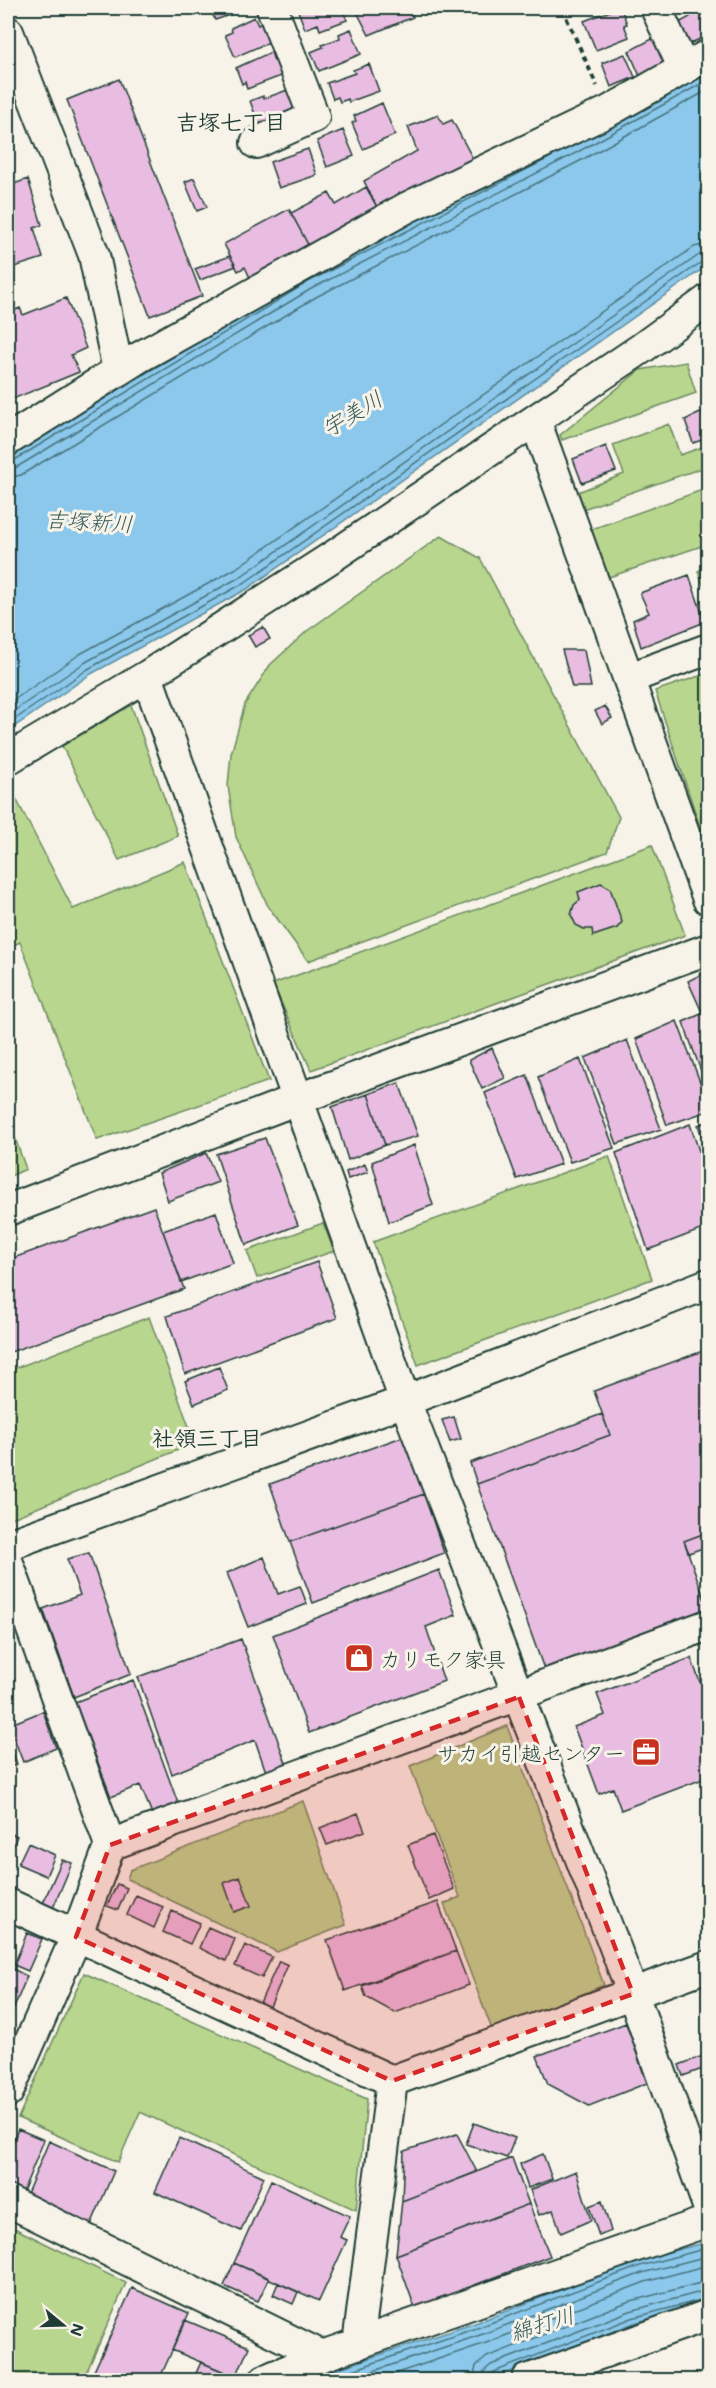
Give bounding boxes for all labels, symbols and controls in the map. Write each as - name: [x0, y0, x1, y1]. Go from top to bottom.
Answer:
- district label: 吉塚七丁目: [176, 107, 286, 136]
- water label: 宇美川: [316, 384, 388, 442]
- water label: 吉塚新川: [44, 504, 134, 538]
- district label: 社領三丁目: [152, 1423, 262, 1452]
- shop icon: カリモク家具: [343, 1642, 375, 1674]
- place label: カリモク家具: [380, 1645, 506, 1672]
- office icon: サカイ引越センター: [630, 1736, 662, 1768]
- place label: サカイ引越センター: [437, 1739, 625, 1766]
- north arrow: [33, 2295, 93, 2355]
- water label: 綿打川: [506, 2299, 578, 2347]
- text: N: [66, 2321, 90, 2339]

